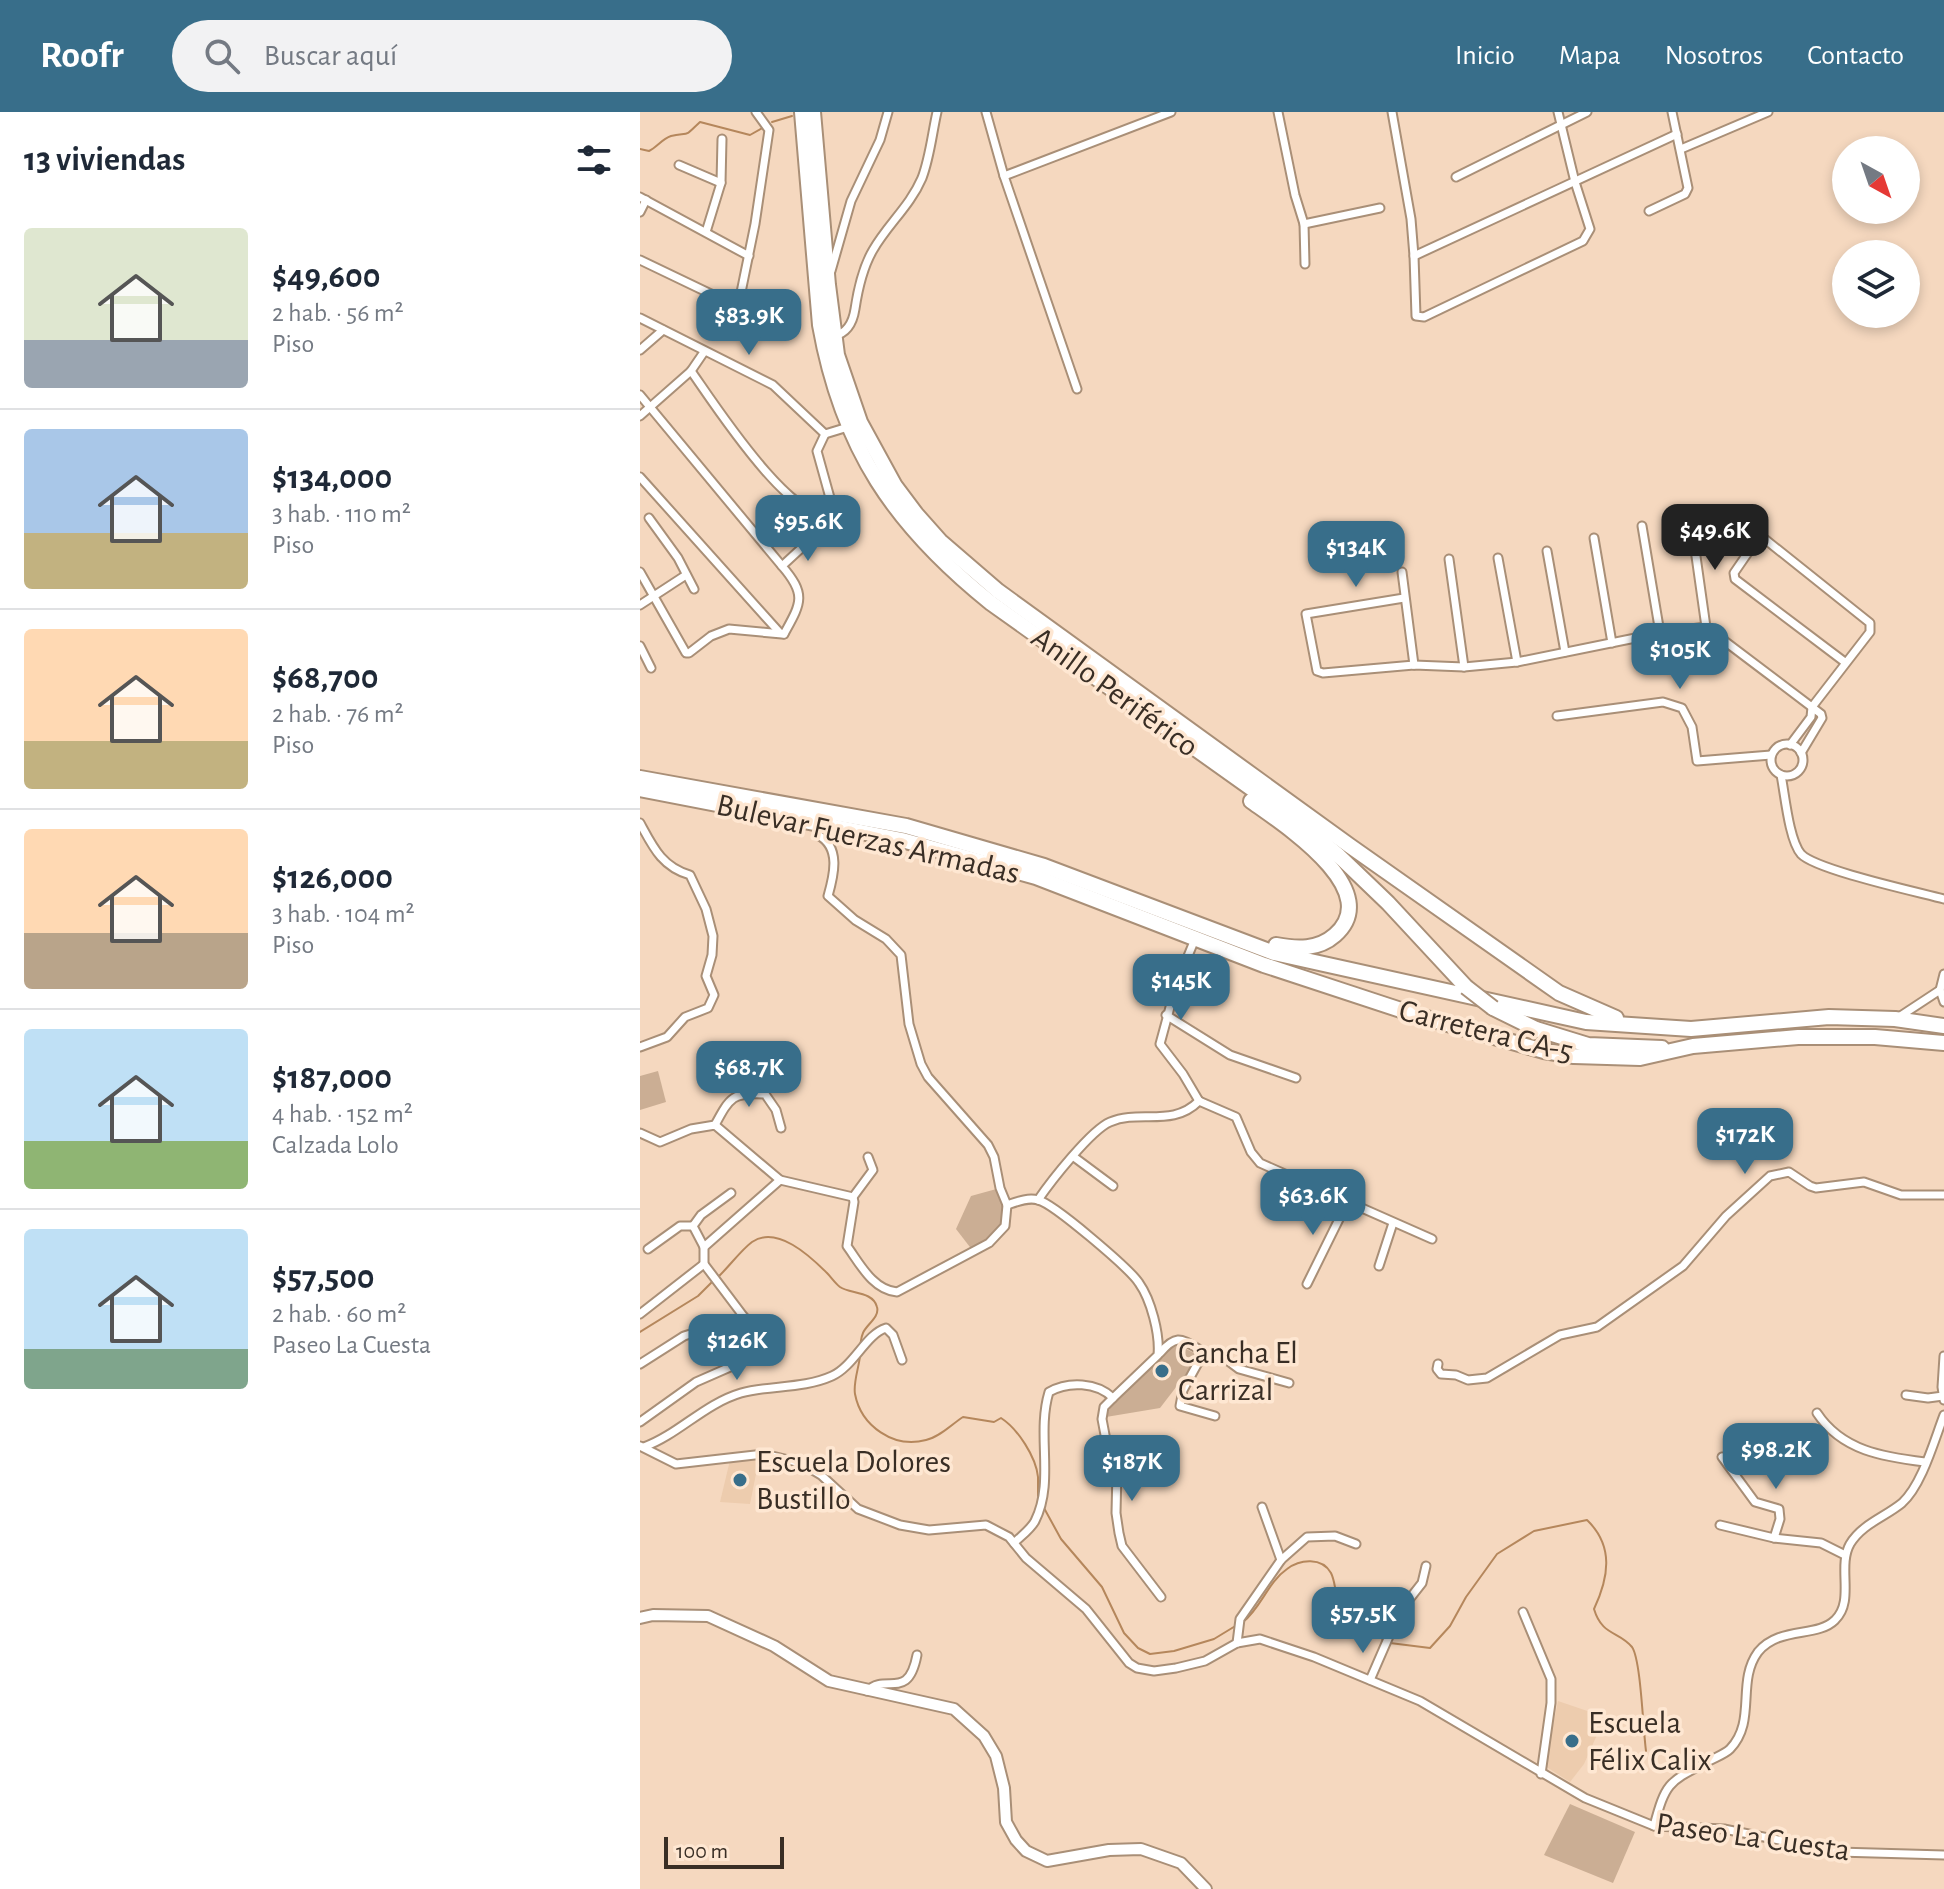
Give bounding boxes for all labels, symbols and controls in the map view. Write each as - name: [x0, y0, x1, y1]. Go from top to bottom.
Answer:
- search box: [172, 20, 732, 92]
- icon: search: [200, 34, 244, 78]
- text: Roofr: [40, 37, 124, 75]
- text: Buscar aquí: [264, 41, 397, 71]
- text: Inicio: [1455, 42, 1515, 70]
- text: Mapa: [1559, 42, 1621, 70]
- text: Nosotros: [1665, 42, 1763, 70]
- text: Contacto: [1807, 42, 1904, 70]
- north arrow: [1832, 136, 1920, 224]
- map controls: [1832, 136, 1920, 328]
- icon: filters: [572, 138, 616, 182]
- text: 13 viviendas: [24, 143, 185, 177]
- button: layers: [1832, 240, 1920, 328]
- icon: home: [88, 260, 184, 356]
- text: $49,600: [272, 260, 380, 294]
- pin: $83.9K: [684, 289, 814, 357]
- text: 2 hab. · 56 m²: [272, 300, 404, 326]
- text: $83.9K: [714, 302, 784, 328]
- text: Piso: [272, 331, 314, 357]
- icon: home: [88, 461, 184, 557]
- text: $134,000: [272, 461, 392, 495]
- pin: $95.6K: [743, 495, 873, 563]
- text: 3 hab. · 110 m²: [272, 501, 411, 527]
- pin: $49.6K: [1650, 504, 1780, 572]
- text: $95.6K: [773, 508, 843, 534]
- text: $49.6K: [1679, 517, 1751, 543]
- pin: $134K: [1300, 521, 1412, 589]
- text: Piso: [272, 532, 314, 558]
- text: $134K: [1326, 534, 1386, 560]
- street label: Anillo Periférico: [1026, 621, 1204, 763]
- pin: $105K: [1624, 623, 1736, 691]
- text: $105K: [1649, 636, 1711, 662]
- icon: home: [88, 661, 184, 757]
- text: $68,700: [272, 661, 378, 695]
- text: 2 hab. · 76 m²: [272, 701, 404, 727]
- text: Piso: [272, 732, 314, 758]
- street label: Bulevar Fuerzas Armadas: [713, 789, 1023, 889]
- icon: home: [88, 861, 184, 957]
- text: $126,000: [272, 861, 393, 895]
- text: 3 hab. · 104 m²: [272, 901, 415, 927]
- text: Piso: [272, 932, 314, 958]
- pin: $145K: [1125, 954, 1237, 1022]
- text: $145K: [1151, 967, 1211, 993]
- street label: Carretera CA-5: [1396, 994, 1576, 1068]
- pin: $68.7K: [684, 1041, 814, 1109]
- text: $68.7K: [714, 1054, 784, 1080]
- icon: home: [88, 1061, 184, 1157]
- text: $187,000: [272, 1061, 392, 1095]
- text: 4 hab. · 152 m²: [272, 1101, 413, 1127]
- pin: $172K: [1689, 1108, 1801, 1176]
- text: $172K: [1715, 1121, 1775, 1147]
- text: Calzada Lolo: [272, 1132, 399, 1158]
- pin: $63.6K: [1248, 1169, 1378, 1237]
- text: $63.6K: [1278, 1182, 1348, 1208]
- icon: home: [88, 1261, 184, 1357]
- text: $57,500: [272, 1261, 375, 1295]
- text: 2 hab. · 60 m²: [272, 1301, 406, 1327]
- pin: $126K: [681, 1314, 793, 1382]
- text: $126K: [706, 1327, 768, 1353]
- text: Paseo La Cuesta: [272, 1332, 431, 1358]
- place label: Cancha El Carrizal: [1178, 1337, 1298, 1406]
- marker: Cancha El Carrizal: [1153, 1362, 1171, 1380]
- pin: $98.2K: [1711, 1423, 1841, 1491]
- pin: $187K: [1076, 1435, 1188, 1503]
- text: $98.2K: [1741, 1436, 1811, 1462]
- place label: Escuela Dolores Bustillo: [756, 1446, 951, 1515]
- text: $187K: [1102, 1448, 1162, 1474]
- marker: Escuela Dolores Bustillo: [731, 1471, 749, 1489]
- pin: $57.5K: [1298, 1587, 1428, 1655]
- text: $57.5K: [1330, 1600, 1396, 1626]
- place label: Escuela Félix Calix: [1588, 1707, 1711, 1776]
- marker: Escuela Félix Calix: [1563, 1732, 1581, 1750]
- street label: Paseo La Cuesta: [1654, 1808, 1852, 1866]
- scale bar: [664, 1833, 784, 1869]
- text: 100 m: [676, 1840, 728, 1862]

